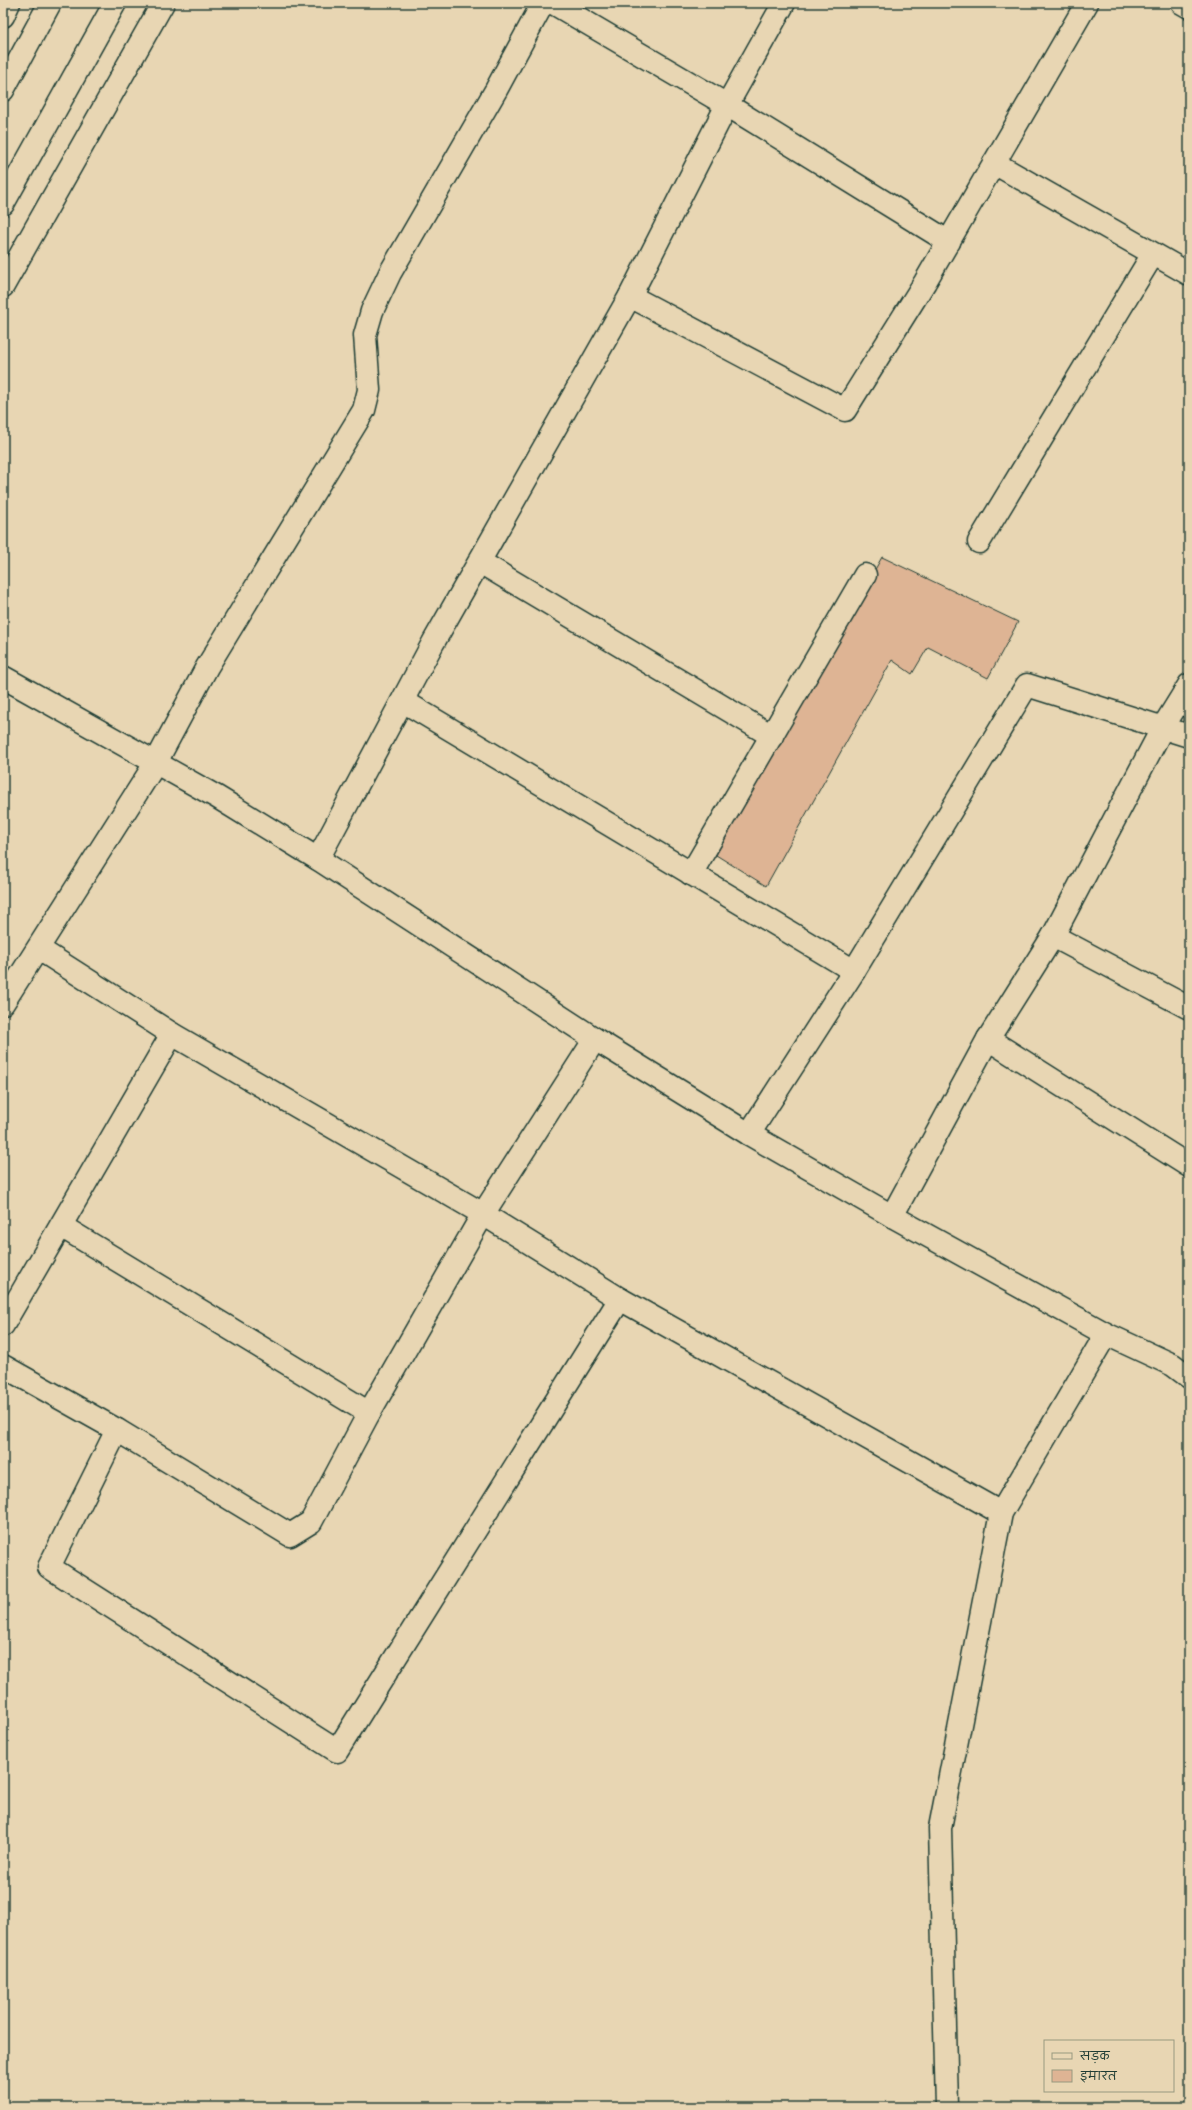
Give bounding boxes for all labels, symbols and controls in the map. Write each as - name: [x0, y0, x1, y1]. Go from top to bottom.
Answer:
- legend: [1044, 2040, 1174, 2092]
- text: सड़क: [1079, 2047, 1111, 2064]
- text: इमारत: [1080, 2067, 1118, 2083]

